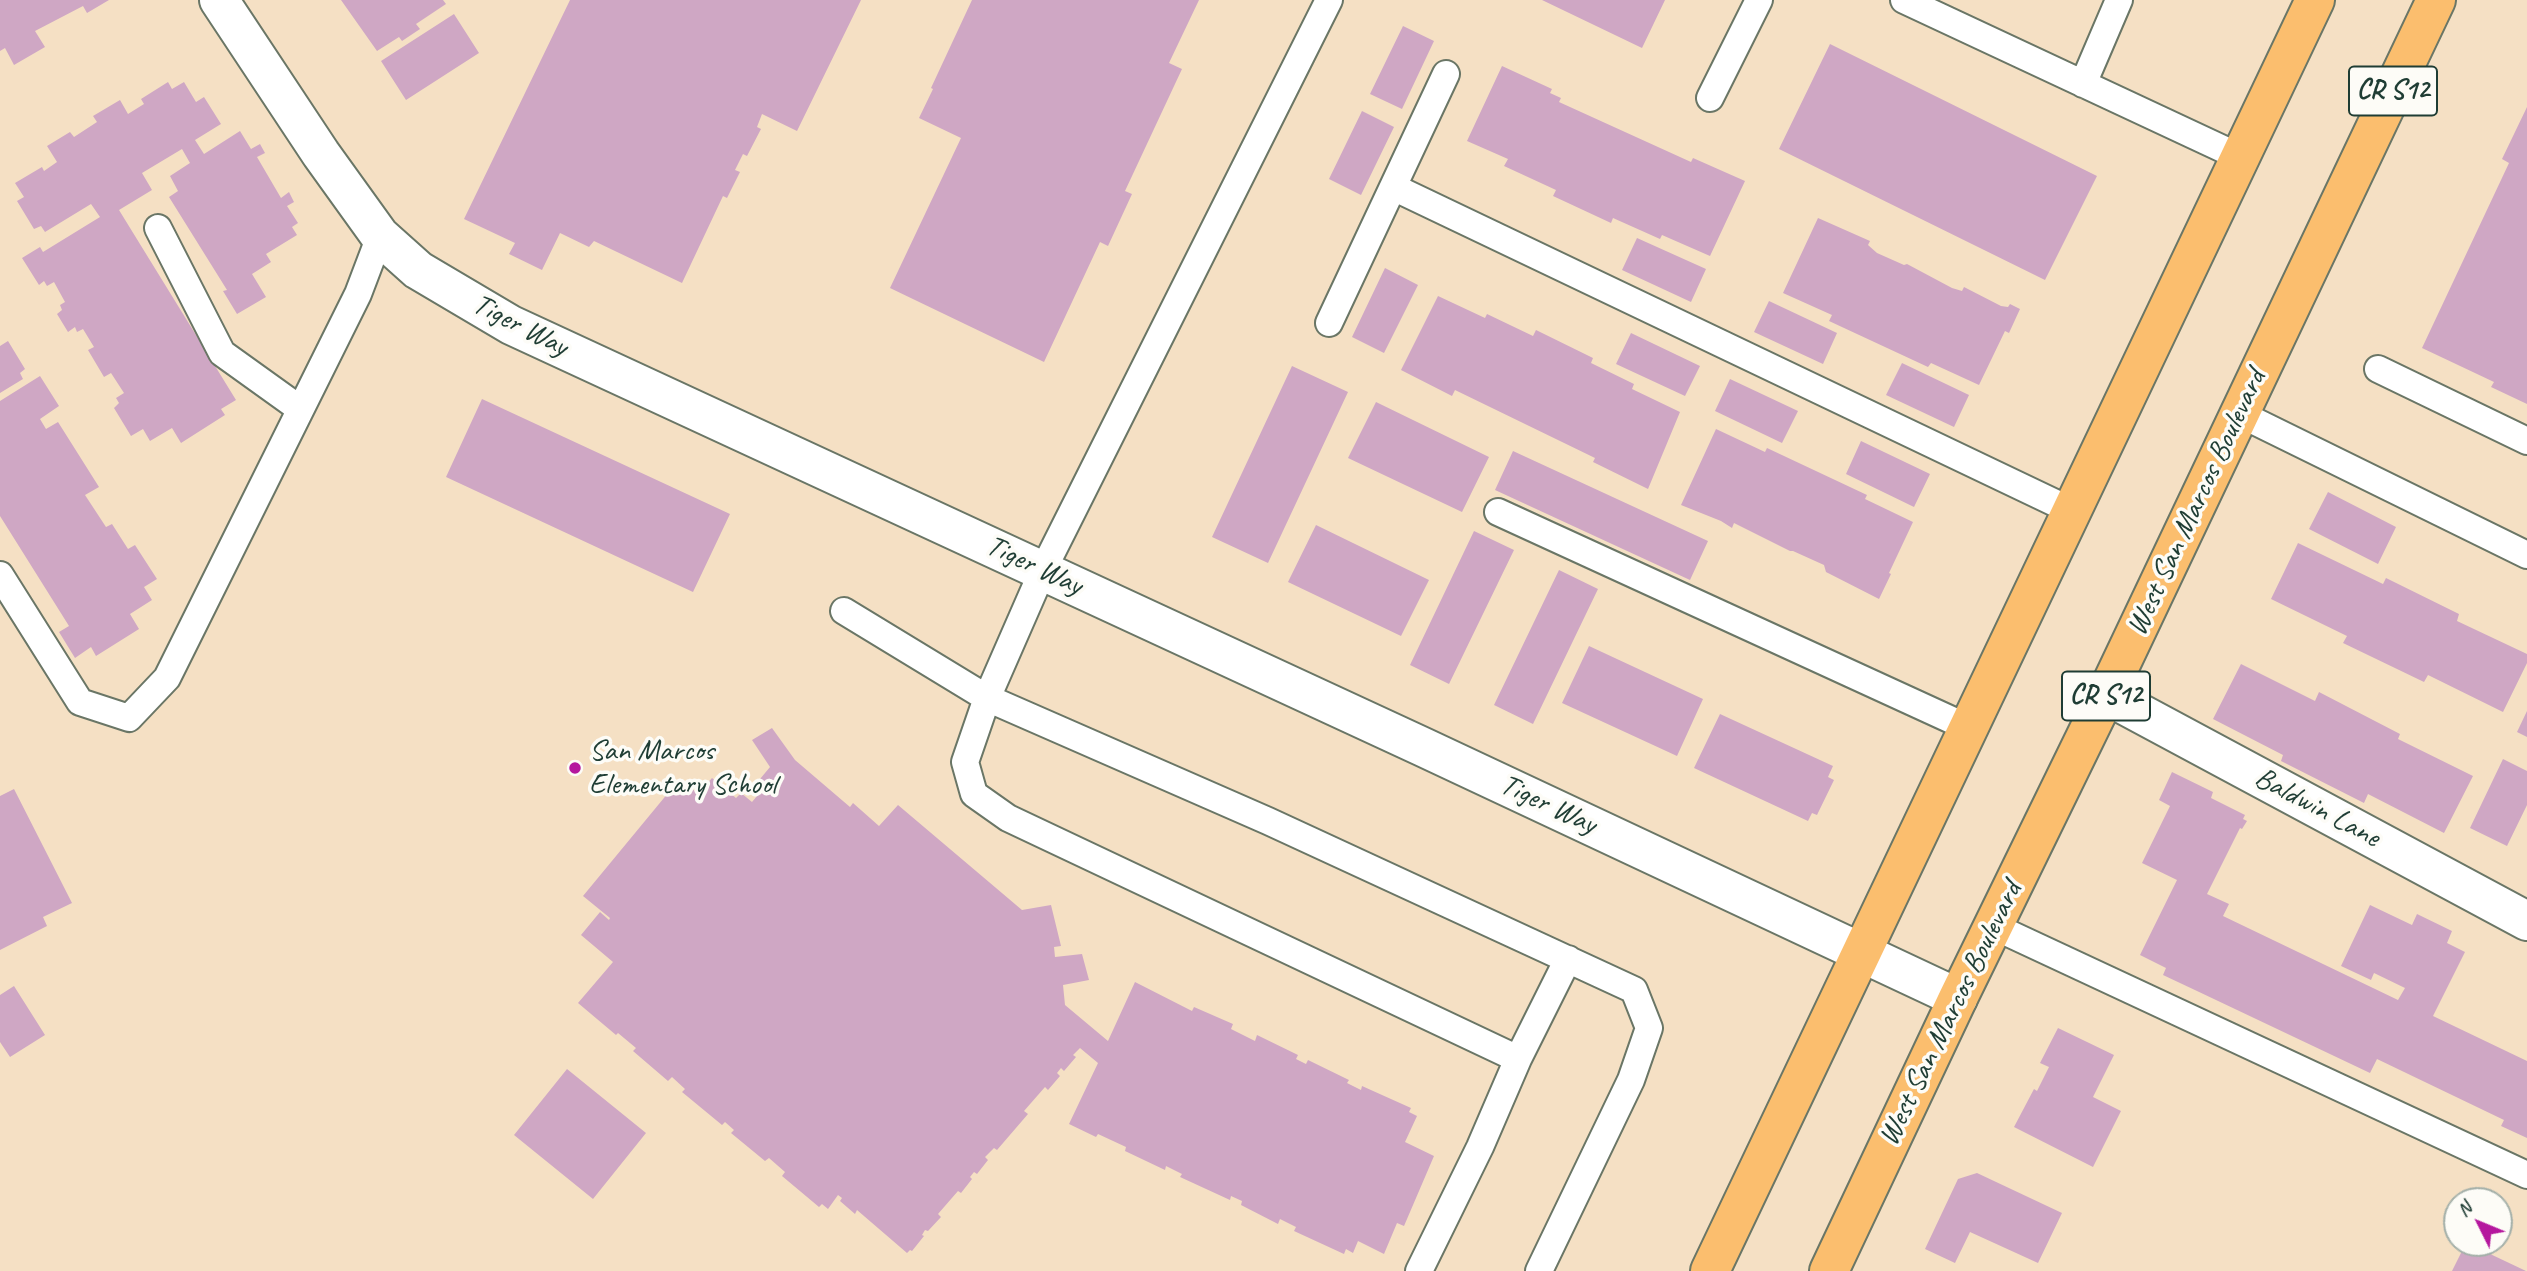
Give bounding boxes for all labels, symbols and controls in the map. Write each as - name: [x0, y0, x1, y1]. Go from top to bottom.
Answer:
- road number: CR S12: [2349, 66, 2437, 116]
- street label: Tiger Way: [466, 287, 574, 365]
- street label: West San Marcos Boulevard: [2120, 364, 2274, 642]
- street label: Tiger Way: [980, 528, 1088, 604]
- road number: CR S12: [2062, 672, 2150, 720]
- place label: San Marcos Elementary School: [589, 733, 776, 804]
- marker: San Marcos Elementary School: [567, 760, 583, 776]
- street label: Baldwin Lane: [2248, 760, 2386, 856]
- street label: Tiger Way: [1494, 767, 1602, 843]
- street label: West San Marcos Boulevard: [1871, 876, 2031, 1152]
- north arrow: [2443, 1187, 2513, 1257]
- text: N: [2451, 1197, 2477, 1222]

